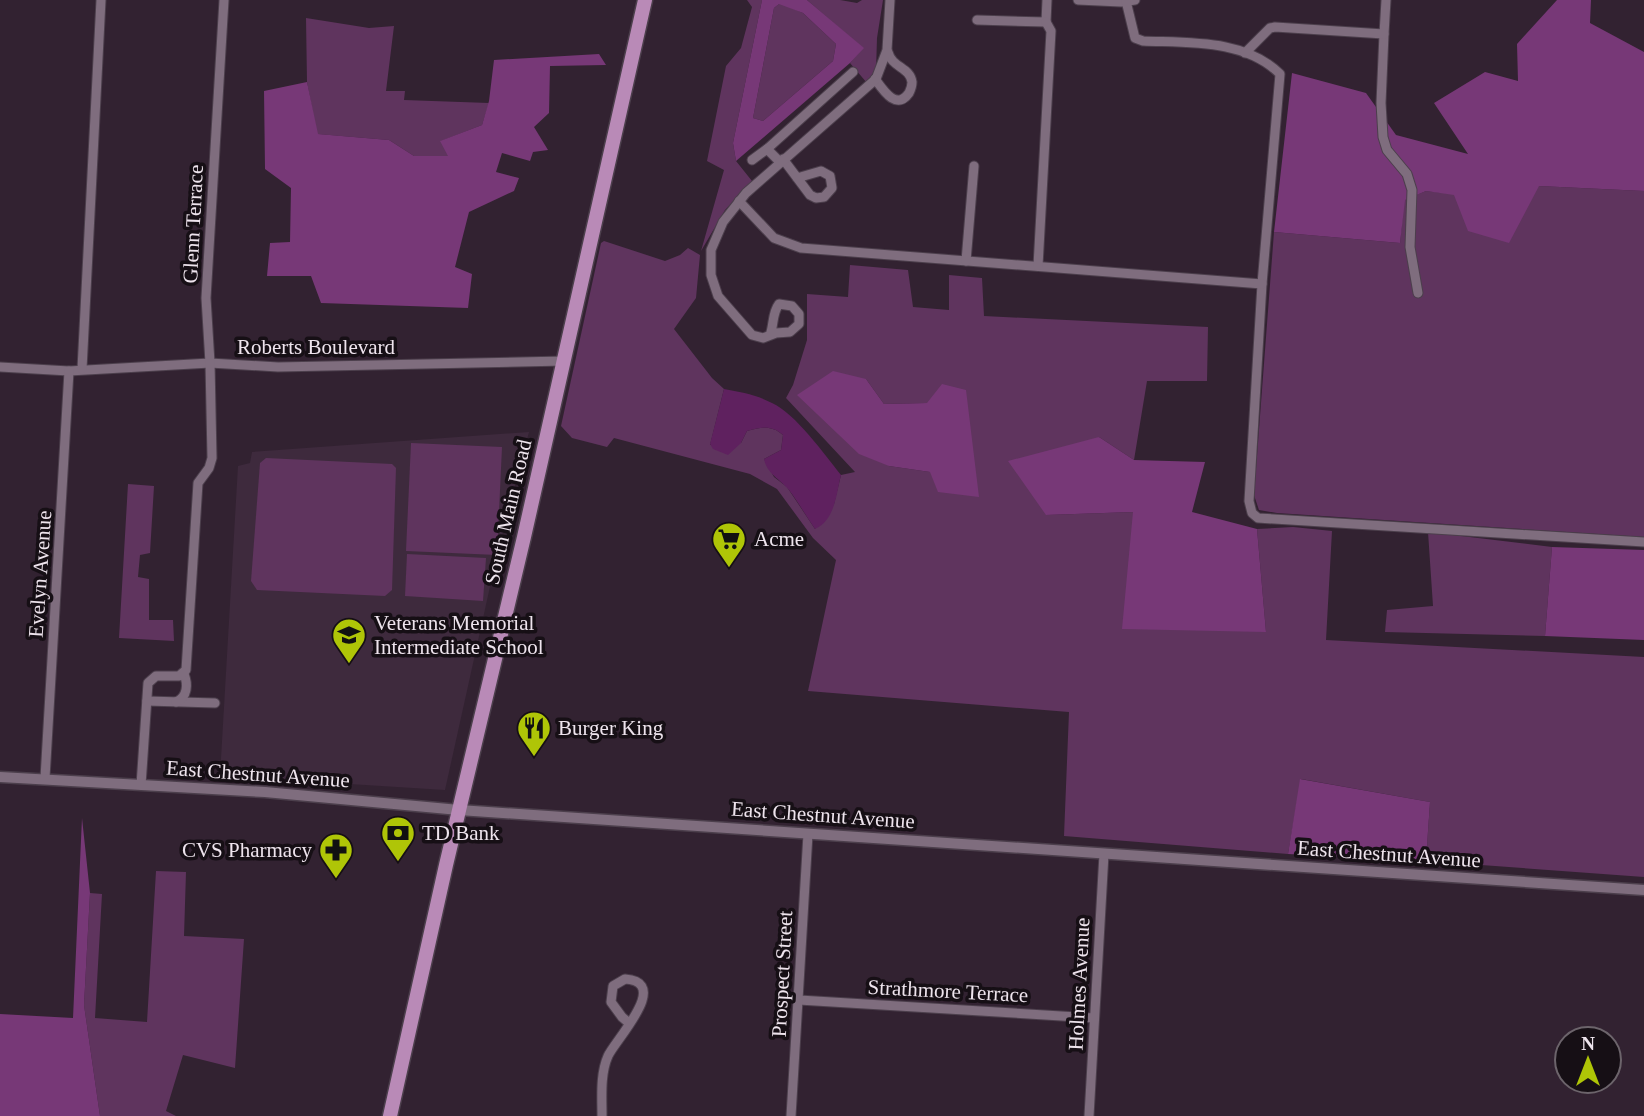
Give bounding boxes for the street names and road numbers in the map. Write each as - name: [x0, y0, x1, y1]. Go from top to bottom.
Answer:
- street label: Glenn Terrace: [178, 164, 208, 284]
- street label: Roberts Boulevard: [237, 335, 396, 359]
- street label: South Main Road: [480, 437, 536, 587]
- street label: Evelyn Avenue: [24, 510, 56, 638]
- street label: East Chestnut Avenue: [165, 756, 351, 792]
- street label: East Chestnut Avenue: [730, 797, 916, 833]
- street label: East Chestnut Avenue: [1296, 836, 1482, 872]
- street label: Prospect Street: [767, 910, 797, 1038]
- street label: Holmes Avenue: [1064, 917, 1094, 1051]
- street label: Strathmore Terrace: [867, 975, 1029, 1007]

